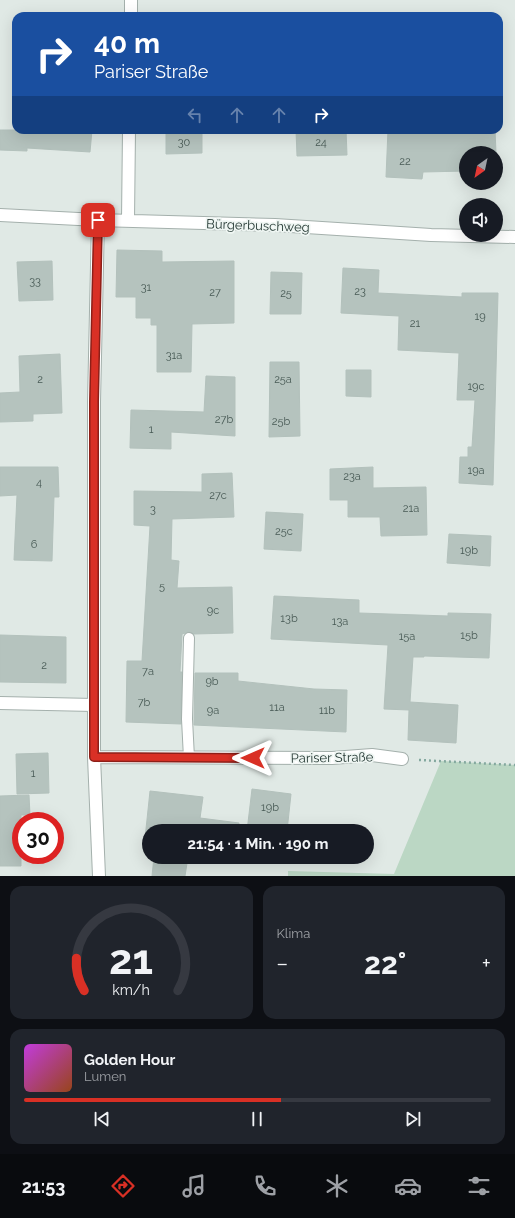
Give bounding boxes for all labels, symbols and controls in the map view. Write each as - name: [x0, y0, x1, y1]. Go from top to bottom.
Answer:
- text: 40 m: [94, 27, 160, 60]
- icon: right: [28, 28, 80, 80]
- text: Pariser Straße: [94, 61, 208, 82]
- icon: left: [184, 104, 206, 126]
- icon: ahead: [226, 104, 248, 126]
- icon: ahead: [268, 104, 290, 126]
- icon: right: [310, 104, 332, 126]
- house number: 30: [178, 136, 191, 149]
- house number: 24: [315, 136, 327, 149]
- north arrow: [459, 146, 503, 190]
- map controls: [459, 146, 503, 242]
- house number: 22: [399, 155, 411, 168]
- button: sound: [459, 198, 503, 242]
- pin: [81, 203, 115, 237]
- icon: arrive: [87, 209, 109, 231]
- street label: Bürgerbuschweg: [206, 216, 310, 235]
- house number: 33: [29, 275, 41, 288]
- house number: 31: [141, 281, 152, 294]
- house number: 23: [354, 285, 366, 298]
- house number: 27: [209, 286, 221, 299]
- house number: 25: [280, 287, 292, 300]
- house number: 19: [474, 310, 486, 323]
- house number: 21: [410, 317, 421, 330]
- house number: 31a: [166, 349, 182, 362]
- house number: 2: [37, 373, 43, 386]
- house number: 25a: [274, 373, 292, 386]
- house number: 19c: [467, 380, 485, 393]
- house number: 27b: [215, 413, 233, 426]
- house number: 25b: [272, 415, 290, 428]
- house number: 1: [149, 423, 154, 436]
- house number: 19a: [467, 464, 485, 477]
- house number: 23a: [343, 470, 361, 483]
- house number: 4: [36, 476, 42, 489]
- house number: 27c: [209, 489, 227, 502]
- house number: 21a: [403, 502, 419, 515]
- house number: 3: [150, 503, 156, 516]
- house number: 25c: [275, 525, 293, 538]
- house number: 6: [31, 538, 38, 551]
- house number: 19b: [460, 544, 478, 557]
- house number: 5: [159, 580, 165, 593]
- house number: 9c: [207, 604, 219, 617]
- house number: 13b: [280, 612, 298, 625]
- house number: 13a: [332, 615, 348, 628]
- house number: 15b: [460, 629, 478, 642]
- house number: 15a: [399, 630, 415, 643]
- house number: 2: [41, 659, 47, 672]
- house number: 7a: [142, 665, 154, 678]
- house number: 9b: [205, 675, 219, 688]
- house number: 7b: [138, 696, 151, 709]
- house number: 11a: [269, 701, 285, 714]
- house number: 9a: [207, 704, 219, 717]
- house number: 11b: [319, 704, 335, 717]
- position arrow: [232, 737, 274, 779]
- street label: Pariser Straße: [291, 749, 374, 766]
- house number: 1: [31, 767, 36, 780]
- house number: 19b: [261, 801, 279, 814]
- speed limit sign: 30: [12, 812, 64, 864]
- text: 21:54 · 1 Min. · 190 m: [188, 835, 328, 853]
- text: Klima: [277, 926, 310, 941]
- text: 21: [109, 934, 153, 983]
- text: 22°: [364, 946, 406, 981]
- text: −: [277, 950, 288, 976]
- text: +: [482, 950, 491, 976]
- text: km/h: [112, 981, 150, 997]
- text: Golden Hour: [84, 1051, 175, 1069]
- text: Lumen: [84, 1069, 126, 1084]
- icon: previous: [91, 1108, 113, 1130]
- icon: pause: [246, 1108, 268, 1130]
- icon: next: [402, 1108, 424, 1130]
- icon: directions: [109, 1172, 137, 1200]
- icon: music: [180, 1172, 208, 1200]
- icon: phone: [251, 1172, 279, 1200]
- icon: climate: [323, 1172, 351, 1200]
- icon: car: [394, 1172, 422, 1200]
- icon: filters: [465, 1172, 493, 1200]
- text: 21:53: [22, 1176, 65, 1197]

